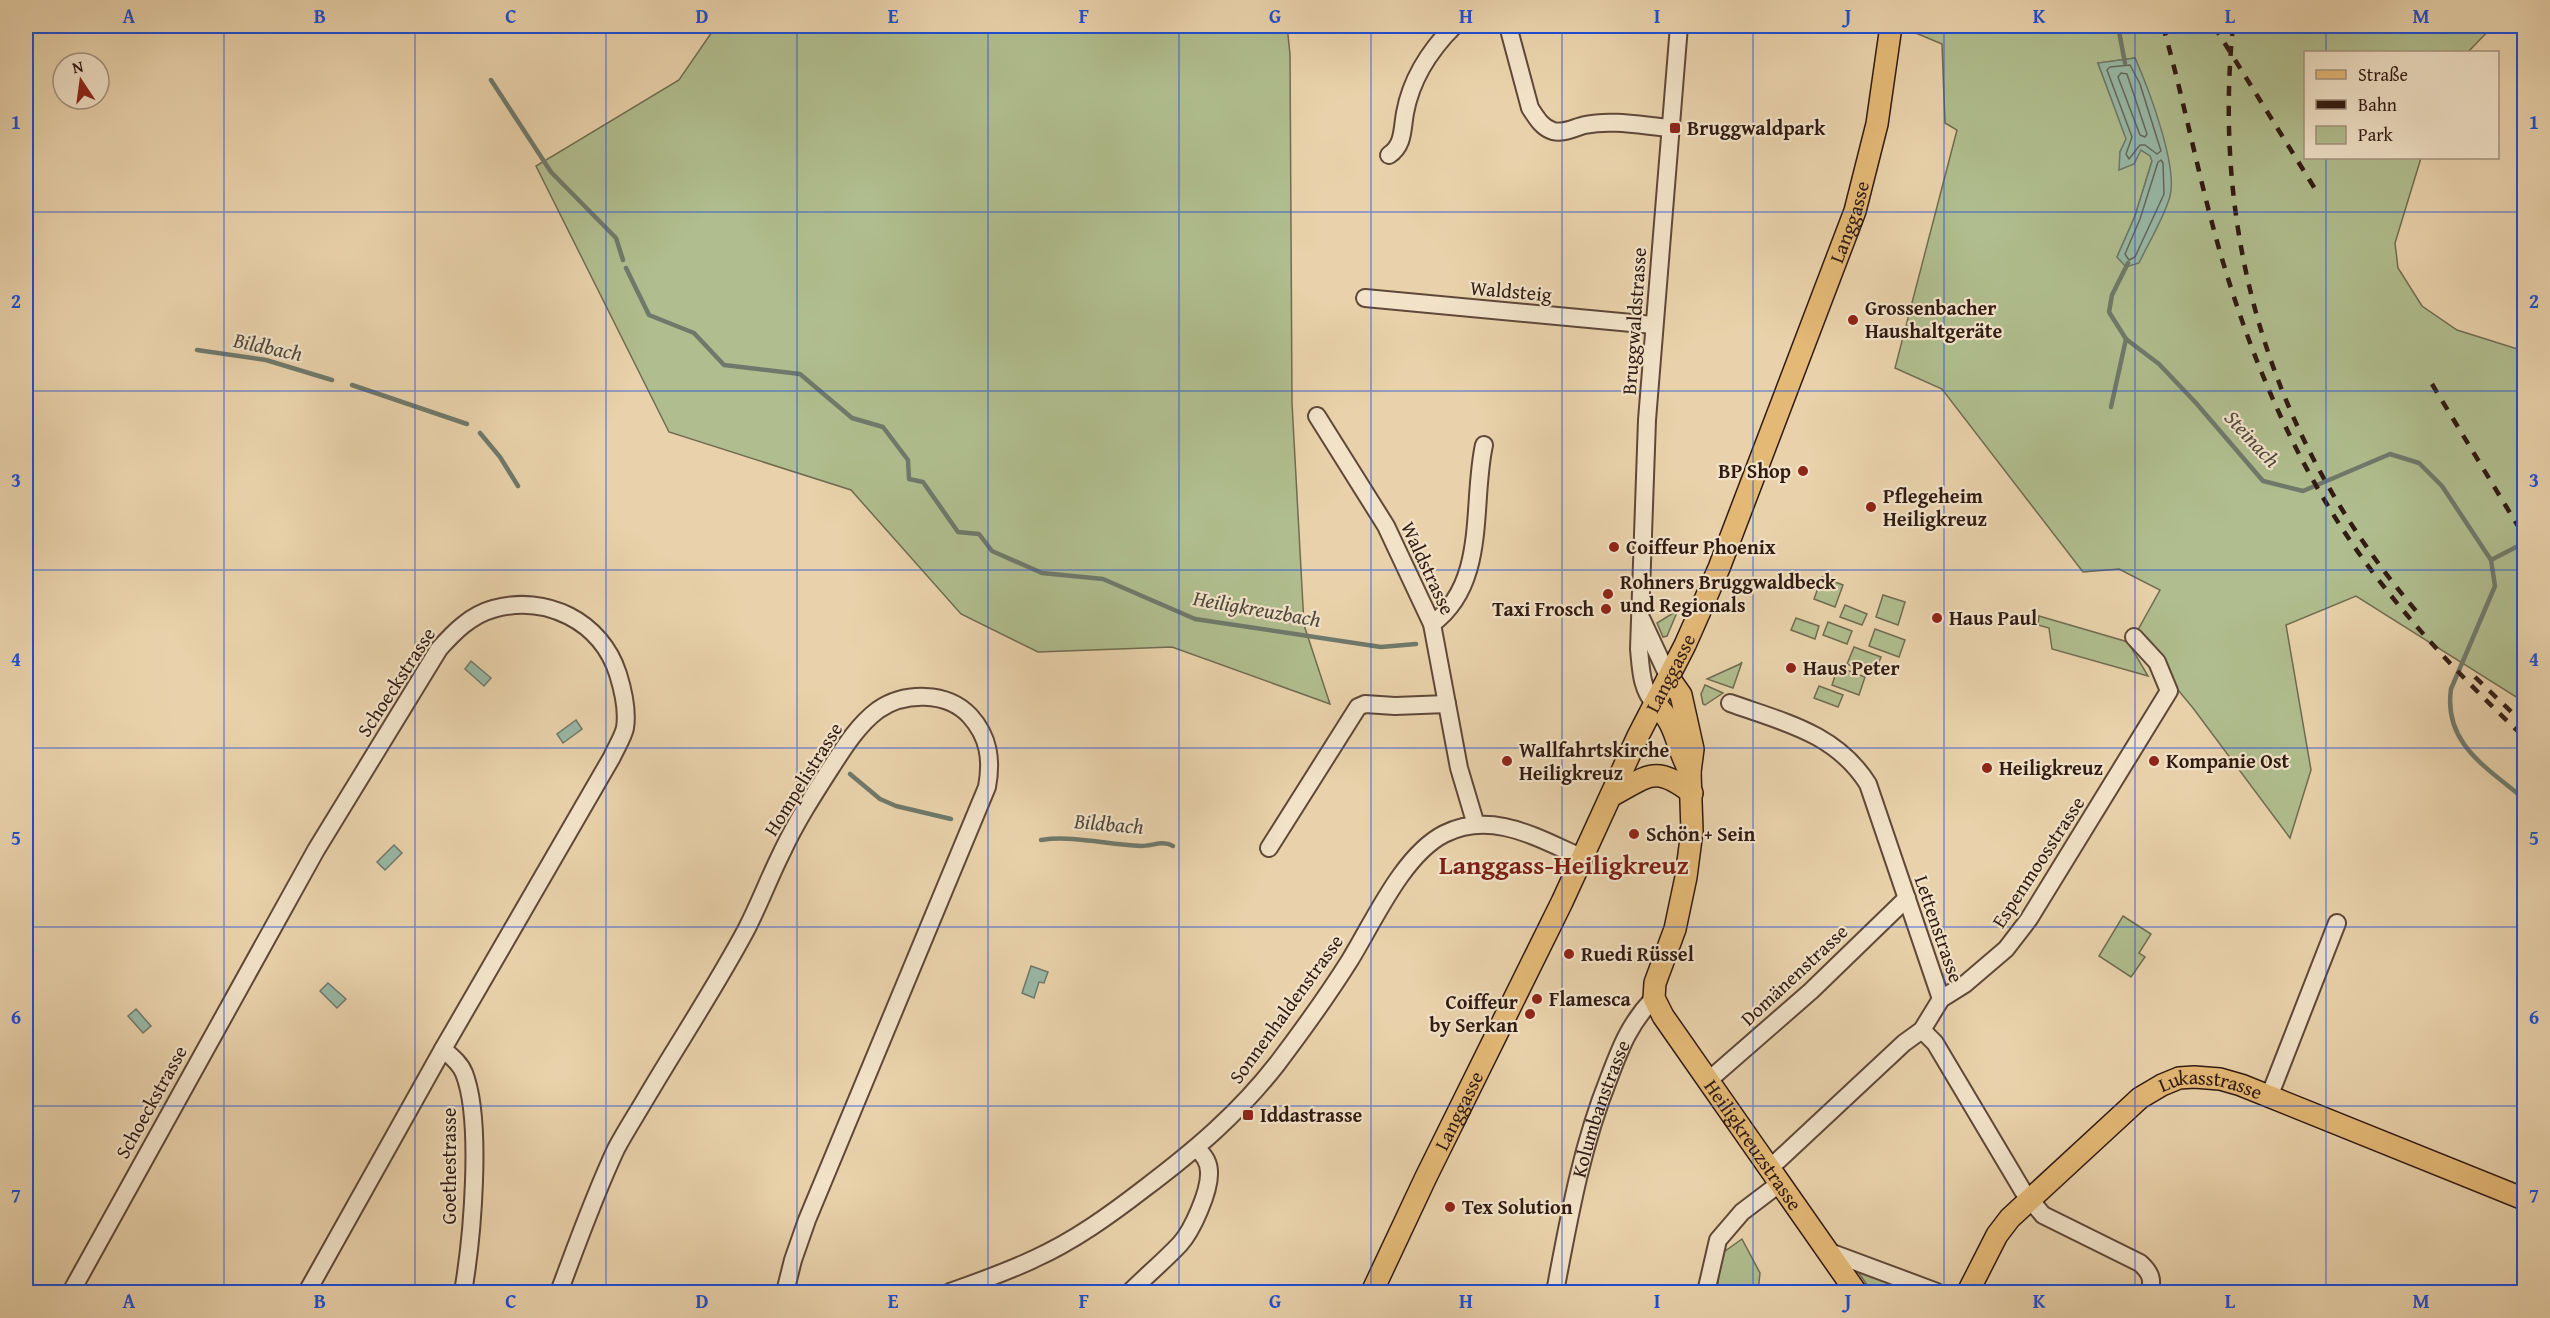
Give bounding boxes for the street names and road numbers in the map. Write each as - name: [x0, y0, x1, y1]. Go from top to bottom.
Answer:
- street label: Langgasse: [1822, 178, 1876, 267]
- street label: Bruggwaldstrasse: [1614, 246, 1653, 396]
- street label: Waldsteig: [1469, 272, 1553, 309]
- street label: Waldstrasse: [1394, 516, 1463, 619]
- street label: Schoeckstrasse: [349, 621, 442, 742]
- street label: Langgasse: [1638, 629, 1702, 718]
- street label: Hompelistrasse: [756, 716, 849, 841]
- street label: Espenmoosstrasse: [1984, 790, 2091, 933]
- street label: Lettenstrasse: [1908, 871, 1971, 986]
- street label: Domänenstrasse: [1733, 917, 1854, 1032]
- street label: Sonnenhaldenstrasse: [1221, 928, 1350, 1089]
- street label: Kolumbanstrasse: [1564, 1035, 1637, 1181]
- street label: Schoeckstrasse: [107, 1040, 194, 1164]
- street label: Lukasstrasse: [2154, 1062, 2267, 1106]
- street label: Langgasse: [1426, 1066, 1490, 1155]
- street label: Heiligkreuzstrasse: [1697, 1073, 1810, 1216]
- street label: Goethestrasse: [434, 1108, 463, 1224]

